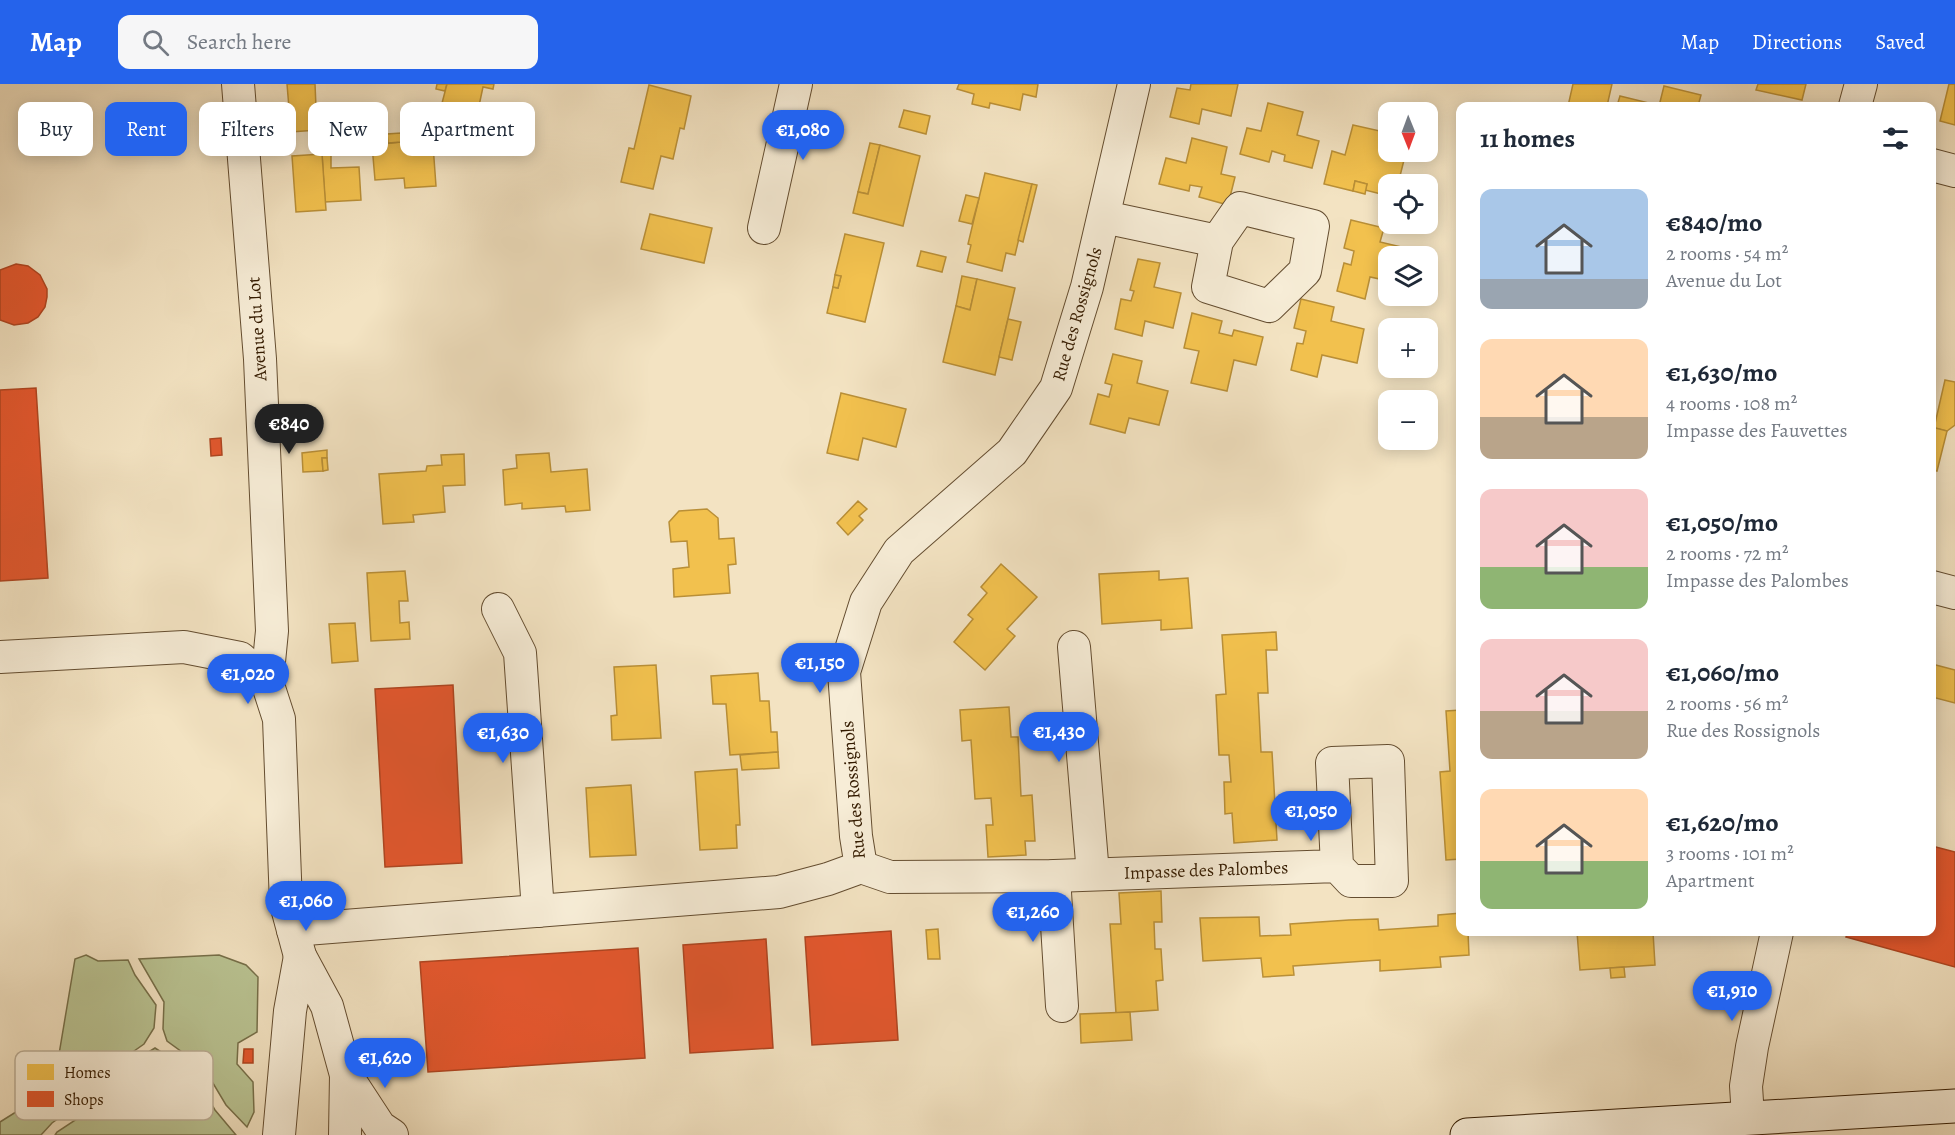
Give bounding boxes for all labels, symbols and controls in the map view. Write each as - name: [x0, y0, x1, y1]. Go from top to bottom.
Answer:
- search box: [118, 15, 538, 69]
- text: Map: [30, 23, 82, 61]
- icon: search: [139, 26, 172, 59]
- text: Search here: [187, 27, 291, 57]
- text: Map: [1681, 28, 1719, 56]
- text: Directions: [1752, 28, 1842, 56]
- text: Saved: [1875, 28, 1925, 56]
- chip: Buy: [18, 102, 93, 156]
- chip: Rent: [105, 102, 187, 156]
- chip: Filters: [199, 102, 296, 156]
- chip: New: [308, 102, 388, 156]
- chip: Apartment: [400, 102, 535, 156]
- north arrow: [1378, 102, 1438, 162]
- map controls: [1378, 102, 1438, 450]
- pin: €1,080: [754, 110, 852, 161]
- text: €1,080: [776, 116, 830, 143]
- text: 11 homes: [1480, 121, 1575, 156]
- icon: filters: [1879, 122, 1912, 155]
- button: locate: [1378, 174, 1438, 234]
- text: €840/mo: [1666, 205, 1762, 240]
- icon: home: [1528, 213, 1600, 285]
- text: 2 rooms · 54 m²: [1666, 240, 1788, 267]
- street label: Rue des Rossignols: [1046, 244, 1108, 384]
- button: layers: [1378, 246, 1438, 306]
- text: Avenue du Lot: [1666, 267, 1782, 294]
- street label: Avenue du Lot: [241, 276, 273, 383]
- button: +: [1378, 318, 1438, 378]
- text: €1,630/mo: [1666, 355, 1777, 390]
- icon: home: [1528, 363, 1600, 435]
- button: −: [1378, 390, 1438, 450]
- text: 4 rooms · 108 m²: [1666, 390, 1797, 417]
- pin: €840: [253, 404, 325, 455]
- text: €840: [269, 410, 309, 437]
- text: Impasse des Fauvettes: [1666, 417, 1848, 444]
- text: €1,050/mo: [1666, 505, 1778, 540]
- icon: home: [1528, 513, 1600, 585]
- text: 2 rooms · 72 m²: [1666, 540, 1788, 567]
- text: Impasse des Palombes: [1666, 567, 1849, 594]
- pin: €1,150: [771, 643, 869, 694]
- text: €1,150: [795, 649, 845, 676]
- pin: €1,020: [199, 654, 297, 705]
- text: €1,060/mo: [1666, 655, 1779, 690]
- text: €1,020: [221, 660, 275, 687]
- icon: home: [1528, 663, 1600, 735]
- text: 2 rooms · 56 m²: [1666, 690, 1788, 717]
- pin: €1,430: [1010, 712, 1108, 763]
- pin: €1,630: [454, 713, 552, 764]
- text: Rue des Rossignols: [1666, 717, 1820, 744]
- text: €1,430: [1033, 718, 1085, 745]
- text: €1,630: [477, 719, 529, 746]
- street label: Rue des Rossignols: [835, 720, 871, 860]
- pin: €1,050: [1262, 791, 1360, 842]
- text: €1,050: [1285, 797, 1337, 824]
- text: €1,620/mo: [1666, 805, 1779, 840]
- icon: home: [1528, 813, 1600, 885]
- text: 3 rooms · 101 m²: [1666, 840, 1794, 867]
- street label: Impasse des Palombes: [1123, 855, 1289, 885]
- text: Apartment: [1666, 867, 1755, 894]
- pin: €1,060: [257, 881, 355, 932]
- text: €1,060: [279, 887, 333, 914]
- pin: €1,260: [984, 892, 1082, 943]
- text: €1,260: [1006, 898, 1060, 925]
- pin: €1,910: [1683, 971, 1781, 1022]
- text: €1,910: [1707, 977, 1757, 1004]
- pin: €1,620: [336, 1038, 434, 1089]
- text: €1,620: [358, 1044, 412, 1071]
- legend: [15, 1051, 213, 1120]
- text: Homes: [64, 1062, 111, 1084]
- text: Shops: [64, 1089, 104, 1111]

